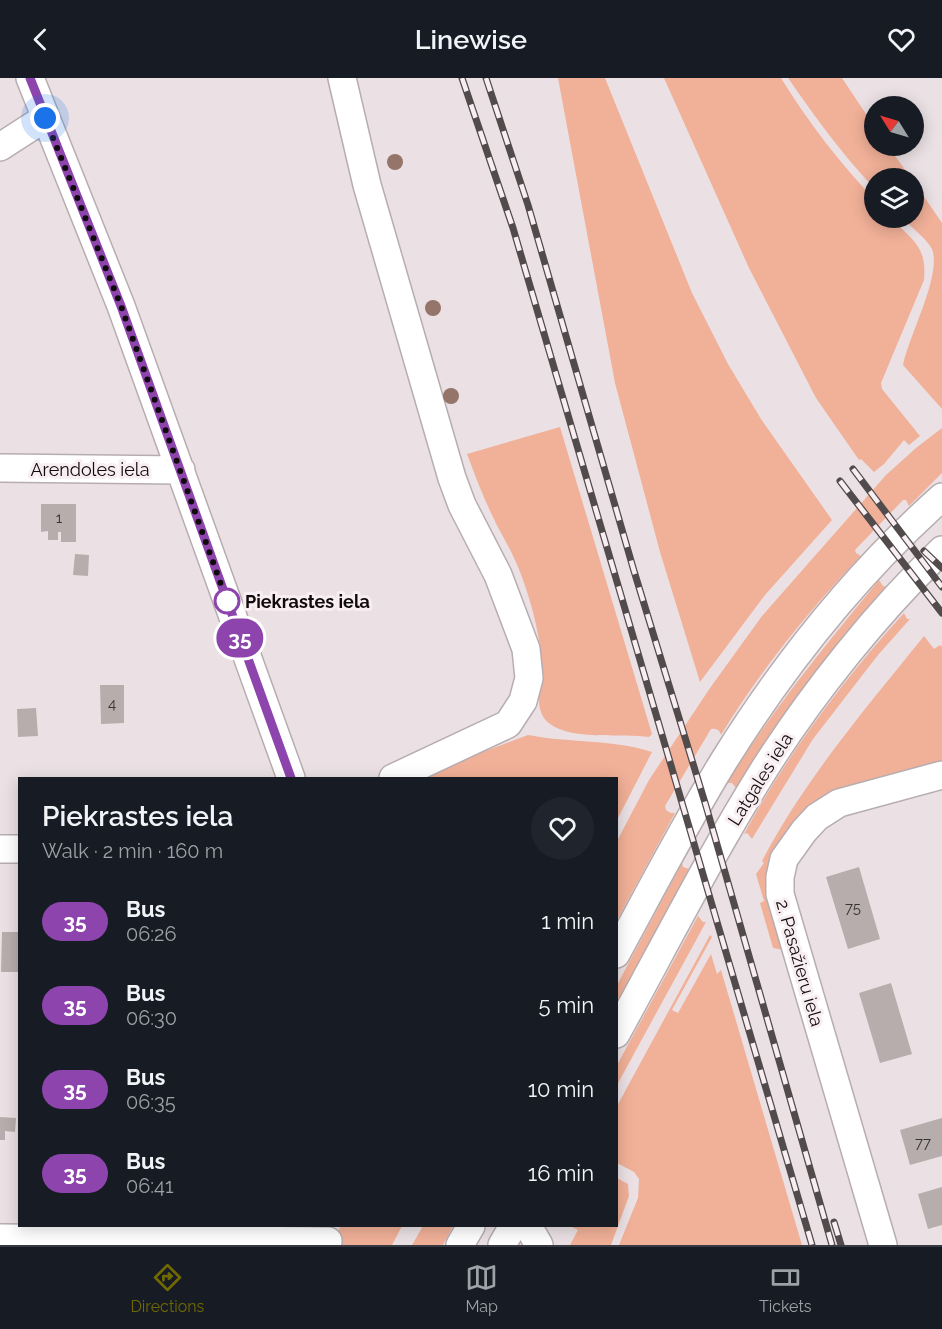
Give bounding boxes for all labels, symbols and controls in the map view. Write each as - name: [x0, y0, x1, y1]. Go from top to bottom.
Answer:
- icon: back: [24, 23, 57, 56]
- icon: heart: [885, 23, 918, 56]
- text: Linewise: [415, 24, 527, 55]
- north arrow: [864, 96, 924, 156]
- map controls: [864, 96, 924, 228]
- your location: [30, 103, 60, 133]
- button: layers: [864, 168, 924, 228]
- street label: Arendoles iela: [30, 459, 150, 480]
- house number: 1: [56, 509, 63, 527]
- marker: Piekrastes iela: [214, 588, 240, 614]
- place label: Piekrastes iela: [245, 591, 370, 612]
- line badge: 35: [213, 618, 267, 658]
- text: 35: [228, 626, 252, 651]
- house number: 4: [108, 695, 116, 713]
- street label: Latgales iela: [723, 729, 797, 829]
- button: heart: [531, 797, 594, 860]
- text: Piekrastes iela: [42, 800, 233, 833]
- text: Walk · 2 min · 160 m: [42, 839, 223, 863]
- text: Bus: [126, 896, 165, 922]
- street label: 2. Pasažieru iela: [772, 897, 828, 1029]
- house number: 75: [845, 899, 861, 917]
- text: 1 min: [541, 908, 594, 934]
- text: 35: [63, 909, 87, 934]
- text: 06:26: [126, 922, 177, 946]
- text: Bus: [126, 980, 165, 1006]
- text: 5 min: [539, 992, 594, 1018]
- text: 35: [63, 993, 87, 1018]
- text: 06:30: [126, 1006, 177, 1030]
- text: Bus: [126, 1064, 165, 1090]
- text: 10 min: [528, 1076, 594, 1102]
- text: 35: [63, 1077, 87, 1102]
- text: 06:35: [126, 1090, 176, 1114]
- house number: 77: [915, 1134, 931, 1152]
- text: Bus: [126, 1148, 165, 1174]
- text: 16 min: [528, 1160, 594, 1186]
- text: 35: [63, 1161, 87, 1186]
- text: 06:41: [126, 1174, 174, 1198]
- tab: Directions: [130, 1261, 204, 1316]
- tab: Map: [465, 1261, 498, 1316]
- tab: Tickets: [759, 1261, 812, 1316]

